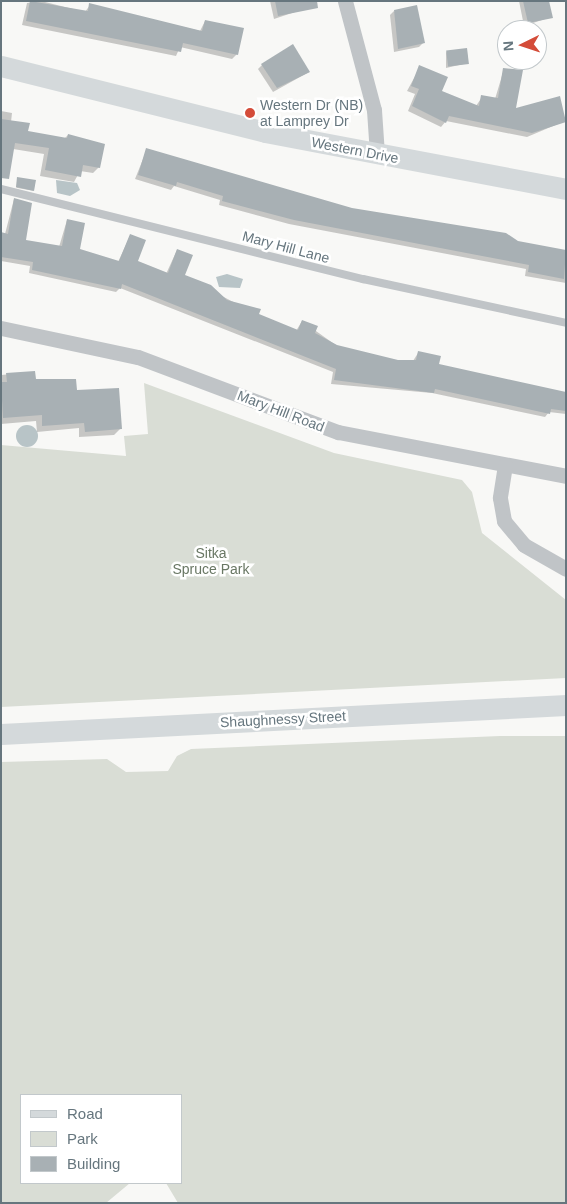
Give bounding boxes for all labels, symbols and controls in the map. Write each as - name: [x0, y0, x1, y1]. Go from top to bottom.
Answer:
- north arrow: [497, 20, 547, 70]
- text: N: [500, 40, 516, 52]
- place label: Western Dr (NB) at Lamprey Dr: [260, 97, 363, 130]
- marker: Western Dr (NB) at Lamprey Dr: [244, 107, 256, 119]
- street label: Western Drive: [310, 133, 400, 167]
- street label: Mary Hill Lane: [241, 227, 331, 267]
- street label: Mary Hill Road: [235, 387, 327, 435]
- park label: Sitka Spruce Park: [172, 545, 250, 578]
- street label: Shaughnessy Street: [220, 707, 346, 731]
- legend: [20, 1094, 182, 1184]
- text: Road: [67, 1105, 103, 1122]
- text: Park: [67, 1130, 98, 1147]
- text: Building: [67, 1155, 120, 1172]

